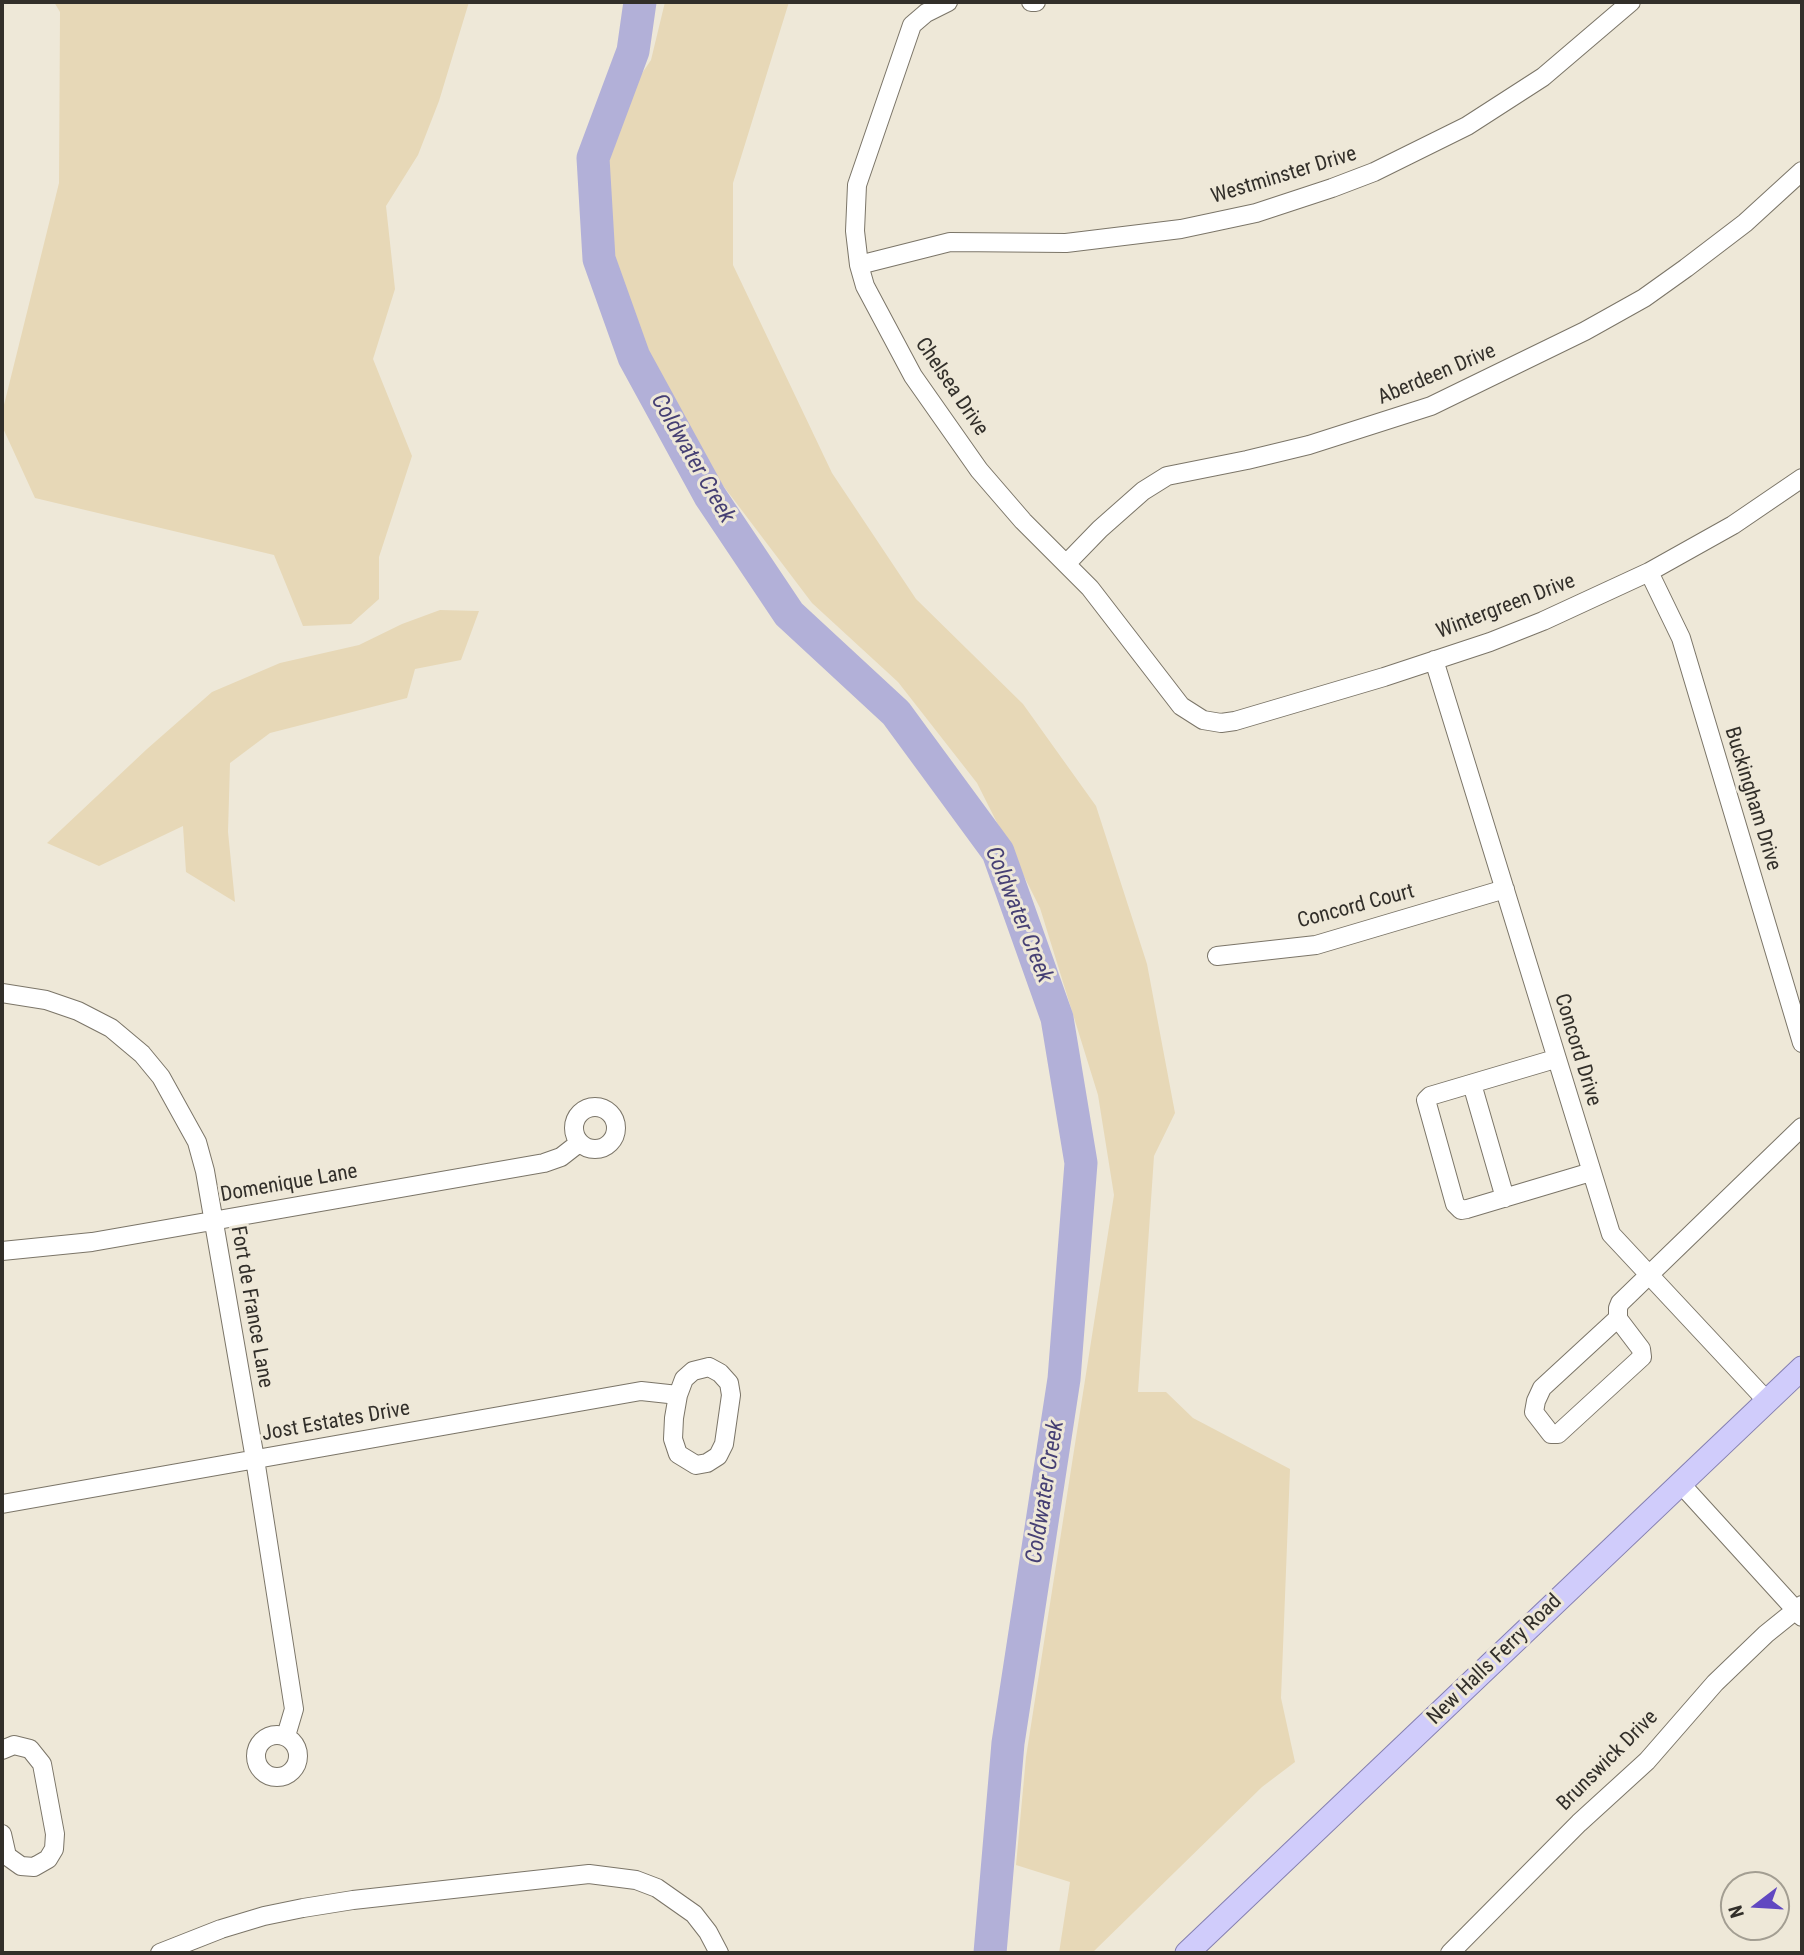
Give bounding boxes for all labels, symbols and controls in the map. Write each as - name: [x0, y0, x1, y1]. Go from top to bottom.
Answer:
- street label: Westminster Drive: [1208, 142, 1360, 210]
- street label: Chelsea Drive: [909, 333, 993, 441]
- street label: Aberdeen Drive: [1374, 339, 1500, 411]
- water label: Coldwater Creek: [644, 390, 740, 528]
- street label: Wintergreen Drive: [1433, 569, 1579, 645]
- street label: Buckingham Drive: [1718, 724, 1786, 874]
- water label: Coldwater Creek: [978, 843, 1058, 987]
- street label: Concord Court: [1295, 879, 1417, 935]
- street label: Concord Drive: [1548, 991, 1606, 1109]
- street label: Domenique Lane: [219, 1160, 359, 1208]
- street label: Fort de France Lane: [224, 1224, 278, 1390]
- street label: Jost Estates Drive: [260, 1397, 412, 1447]
- water label: Coldwater Creek: [1021, 1418, 1071, 1566]
- street label: New Halls Ferry Road: [1423, 1590, 1567, 1730]
- street label: Brunswick Drive: [1552, 1705, 1664, 1817]
- north arrow: [1720, 1871, 1790, 1941]
- text: N: [1724, 1903, 1749, 1921]

